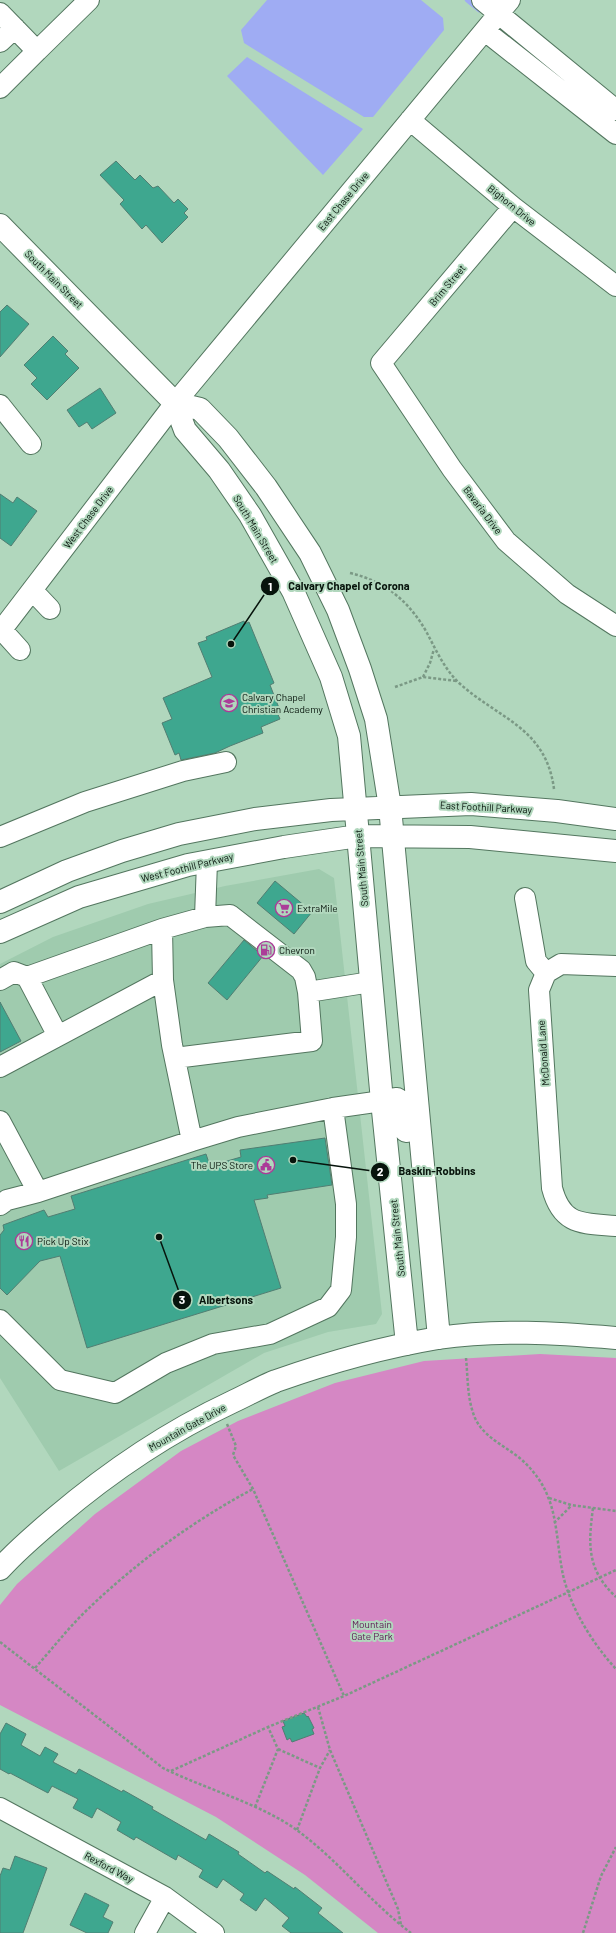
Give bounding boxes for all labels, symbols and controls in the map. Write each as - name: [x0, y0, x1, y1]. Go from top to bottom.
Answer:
- street label: East Chase Drive: [315, 169, 371, 233]
- street label: Bighorn Drive: [486, 182, 538, 228]
- street label: South Main Street: [22, 247, 86, 311]
- street label: Brim Street: [426, 262, 468, 308]
- street label: West Chase Drive: [61, 483, 115, 551]
- street label: Bavaria Drive: [461, 484, 505, 536]
- street label: South Main Street: [231, 493, 281, 565]
- callout: Calvary Chapel of Corona: [260, 575, 417, 598]
- text: 1: [268, 579, 272, 593]
- text: Calvary Chapel of Corona: [288, 579, 410, 592]
- place label: Calvary Chapel Christian Academy: [242, 691, 323, 715]
- school or university icon: Calvary Chapel Christian Academy: [219, 693, 239, 713]
- street label: East Foothill Parkway: [440, 799, 533, 815]
- street label: South Main Street: [352, 829, 370, 907]
- street label: West Foothill Parkway: [140, 850, 235, 884]
- supermarket icon: ExtraMile: [274, 898, 294, 918]
- place label: ExtraMile: [297, 902, 338, 914]
- fuel station icon: Chevron: [256, 940, 276, 960]
- place label: Chevron: [279, 944, 315, 956]
- street label: McDonald Lane: [535, 1020, 551, 1086]
- public building icon: The UPS Store: [256, 1155, 276, 1175]
- place label: The UPS Store: [191, 1159, 253, 1171]
- callout: Baskin-Robbins: [370, 1160, 483, 1183]
- text: 2: [377, 1164, 384, 1178]
- text: Baskin-Robbins: [399, 1164, 476, 1177]
- street label: South Main Street: [387, 1199, 407, 1277]
- restaurant icon: Pick Up Stix: [14, 1231, 34, 1251]
- place label: Pick Up Stix: [37, 1235, 89, 1247]
- callout: Albertsons: [172, 1288, 261, 1311]
- text: 3: [179, 1292, 185, 1306]
- text: Albertsons: [199, 1293, 253, 1306]
- street label: Mountain Gate Drive: [146, 1401, 228, 1453]
- park label: Mountain Gate Park: [351, 1618, 393, 1642]
- street label: Rexford Way: [83, 1849, 136, 1885]

